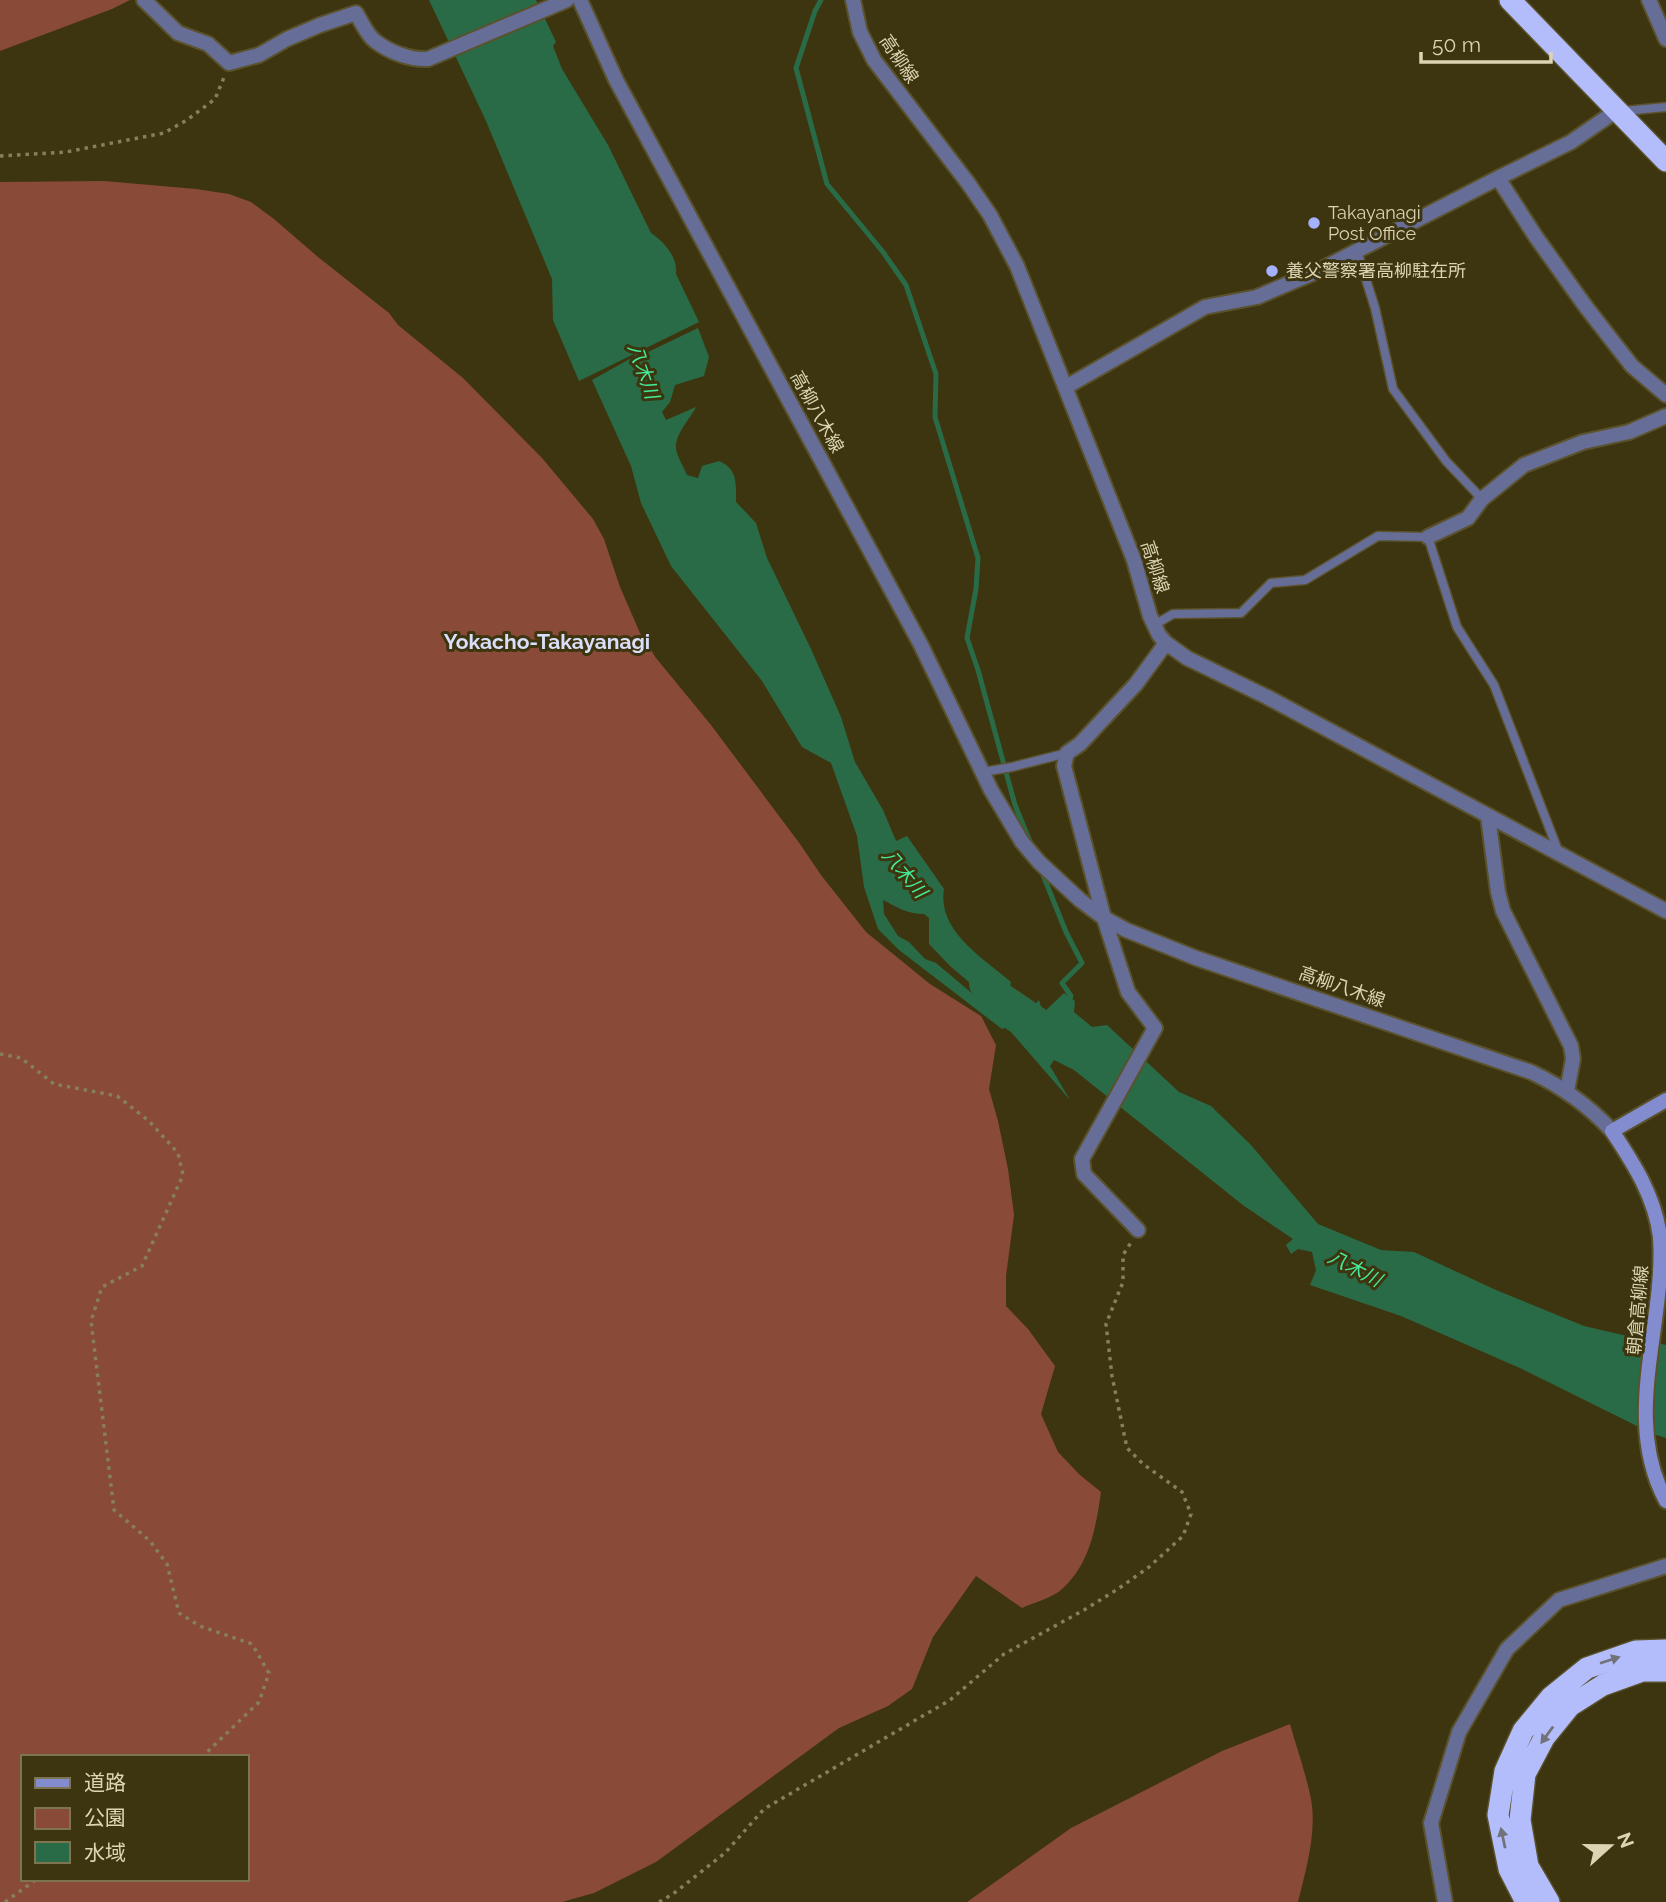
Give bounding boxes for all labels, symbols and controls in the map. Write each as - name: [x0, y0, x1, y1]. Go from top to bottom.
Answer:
- scale bar: [1421, 21, 1550, 65]
- street label: 高柳線: [876, 30, 923, 87]
- text: 50 m: [1432, 32, 1481, 57]
- place label: Takayanagi Post Office: [1328, 202, 1421, 244]
- marker: Takayanagi Post Office: [1306, 215, 1322, 231]
- place label: 養父警察署高柳駐在所: [1286, 260, 1466, 281]
- marker: 養父警察署高柳駐在所: [1264, 263, 1280, 279]
- water label: 八木川: [624, 340, 664, 403]
- street label: 高柳八木線: [786, 367, 848, 456]
- street label: 高柳線: [1137, 538, 1174, 596]
- district label: Yokacho-Takayanagi: [444, 629, 650, 654]
- water label: 八木川: [878, 844, 933, 903]
- street label: 高柳八木線: [1296, 962, 1388, 1011]
- water label: 八木川: [1325, 1245, 1387, 1292]
- street label: 朝倉高柳線: [1623, 1264, 1652, 1356]
- one-way arrow: [1600, 1654, 1621, 1665]
- one-way arrow: [1540, 1726, 1554, 1744]
- legend: [21, 1755, 248, 1881]
- text: 道路: [84, 1770, 126, 1795]
- text: 公園: [84, 1805, 126, 1830]
- north arrow: [1575, 1811, 1645, 1881]
- one-way arrow: [1497, 1827, 1508, 1849]
- text: N: [1613, 1829, 1639, 1851]
- text: 水域: [84, 1840, 126, 1865]

